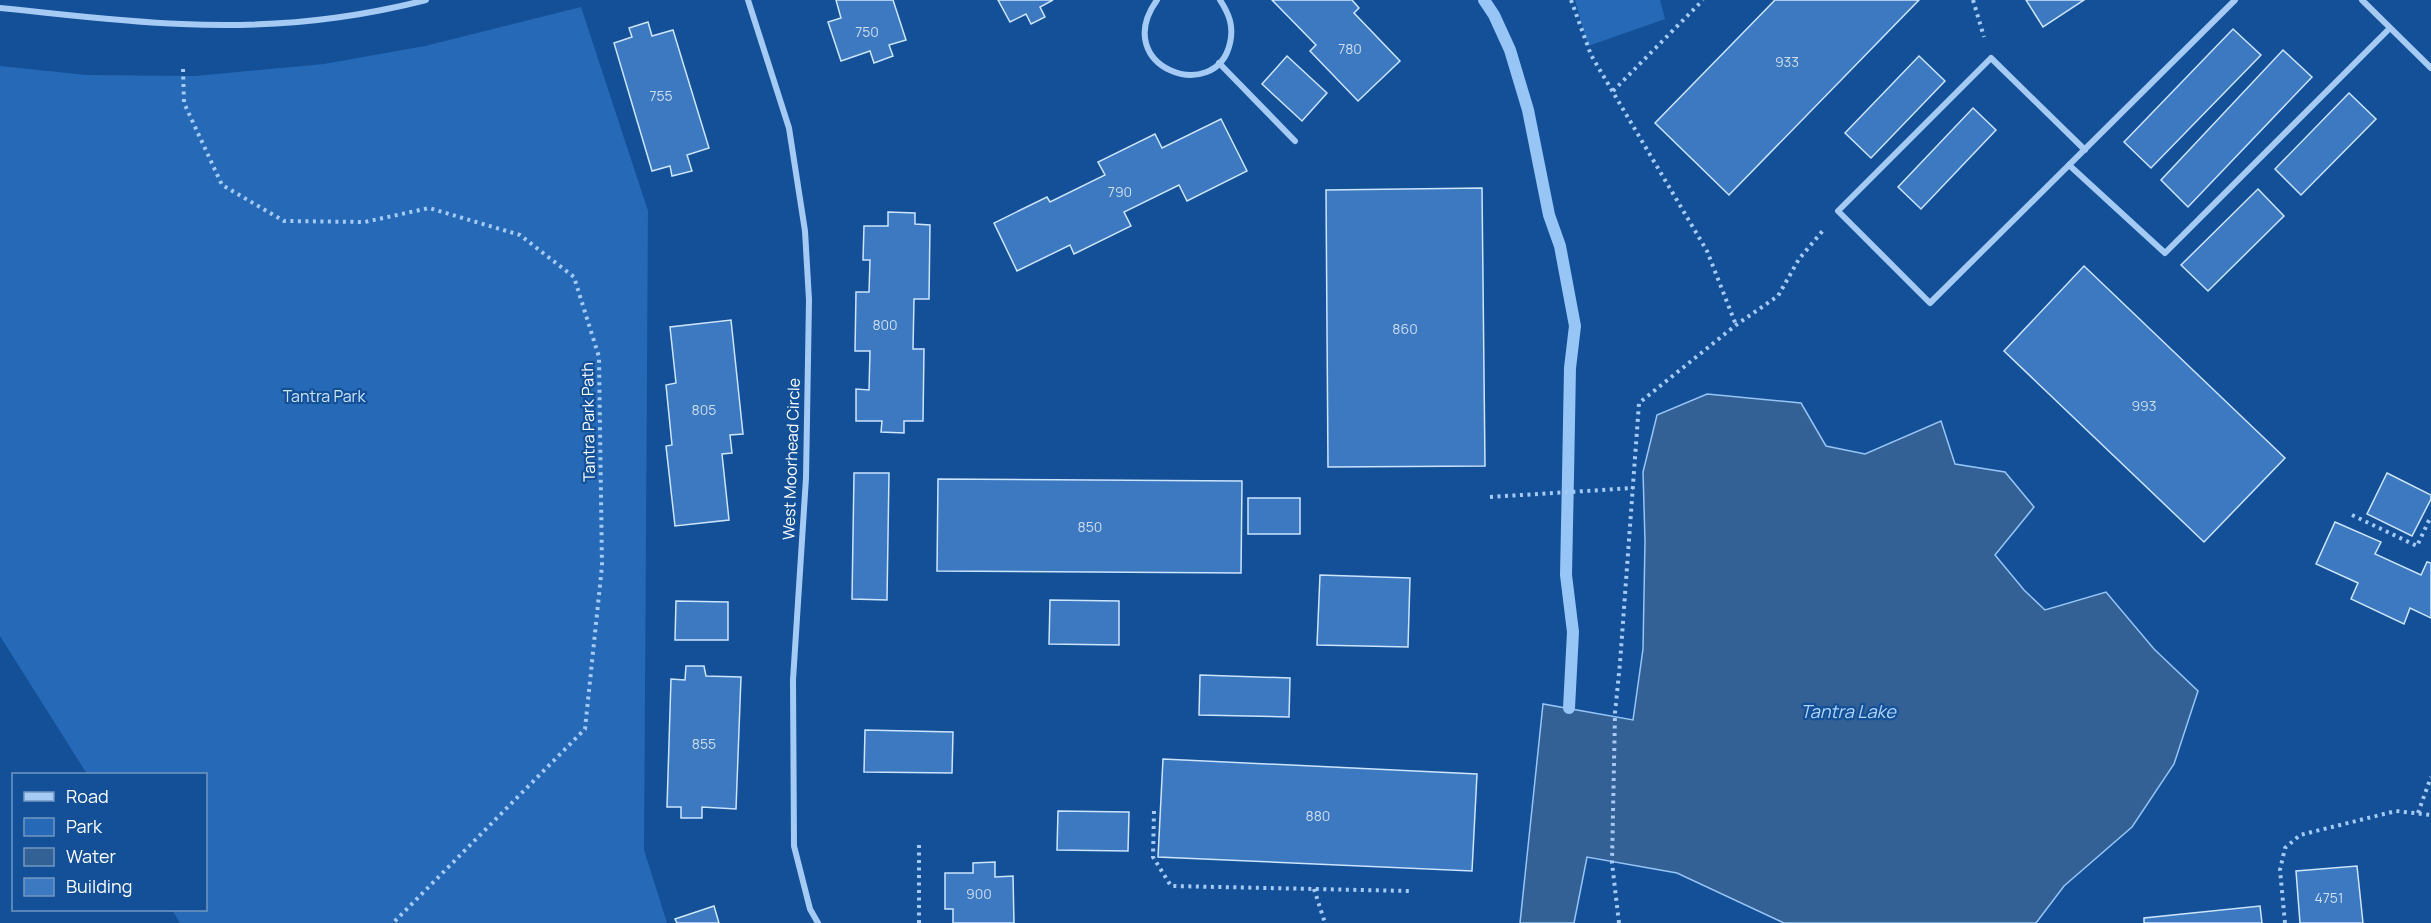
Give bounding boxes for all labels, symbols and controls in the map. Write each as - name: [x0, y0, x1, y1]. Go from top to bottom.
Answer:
- house number: 750: [855, 22, 879, 41]
- house number: 780: [1338, 39, 1362, 58]
- house number: 933: [1775, 52, 1799, 71]
- house number: 755: [649, 86, 673, 105]
- house number: 790: [1108, 182, 1132, 201]
- house number: 800: [872, 315, 898, 334]
- house number: 860: [1392, 319, 1418, 338]
- street label: Tantra Park Path: [576, 362, 600, 482]
- street label: West Moorhead Circle: [777, 378, 805, 540]
- park label: Tantra Park: [283, 385, 366, 407]
- house number: 993: [2131, 396, 2157, 415]
- house number: 805: [692, 400, 716, 419]
- house number: 850: [1078, 517, 1102, 536]
- water label: Tantra Lake: [1800, 699, 1897, 723]
- house number: 855: [692, 734, 716, 753]
- legend: [12, 773, 207, 911]
- text: Road: [66, 784, 109, 808]
- house number: 880: [1306, 806, 1330, 825]
- text: Park: [66, 814, 103, 838]
- text: Water: [66, 844, 116, 868]
- text: Building: [66, 874, 132, 898]
- house number: 900: [966, 884, 992, 903]
- house number: 4751: [2315, 888, 2343, 907]

